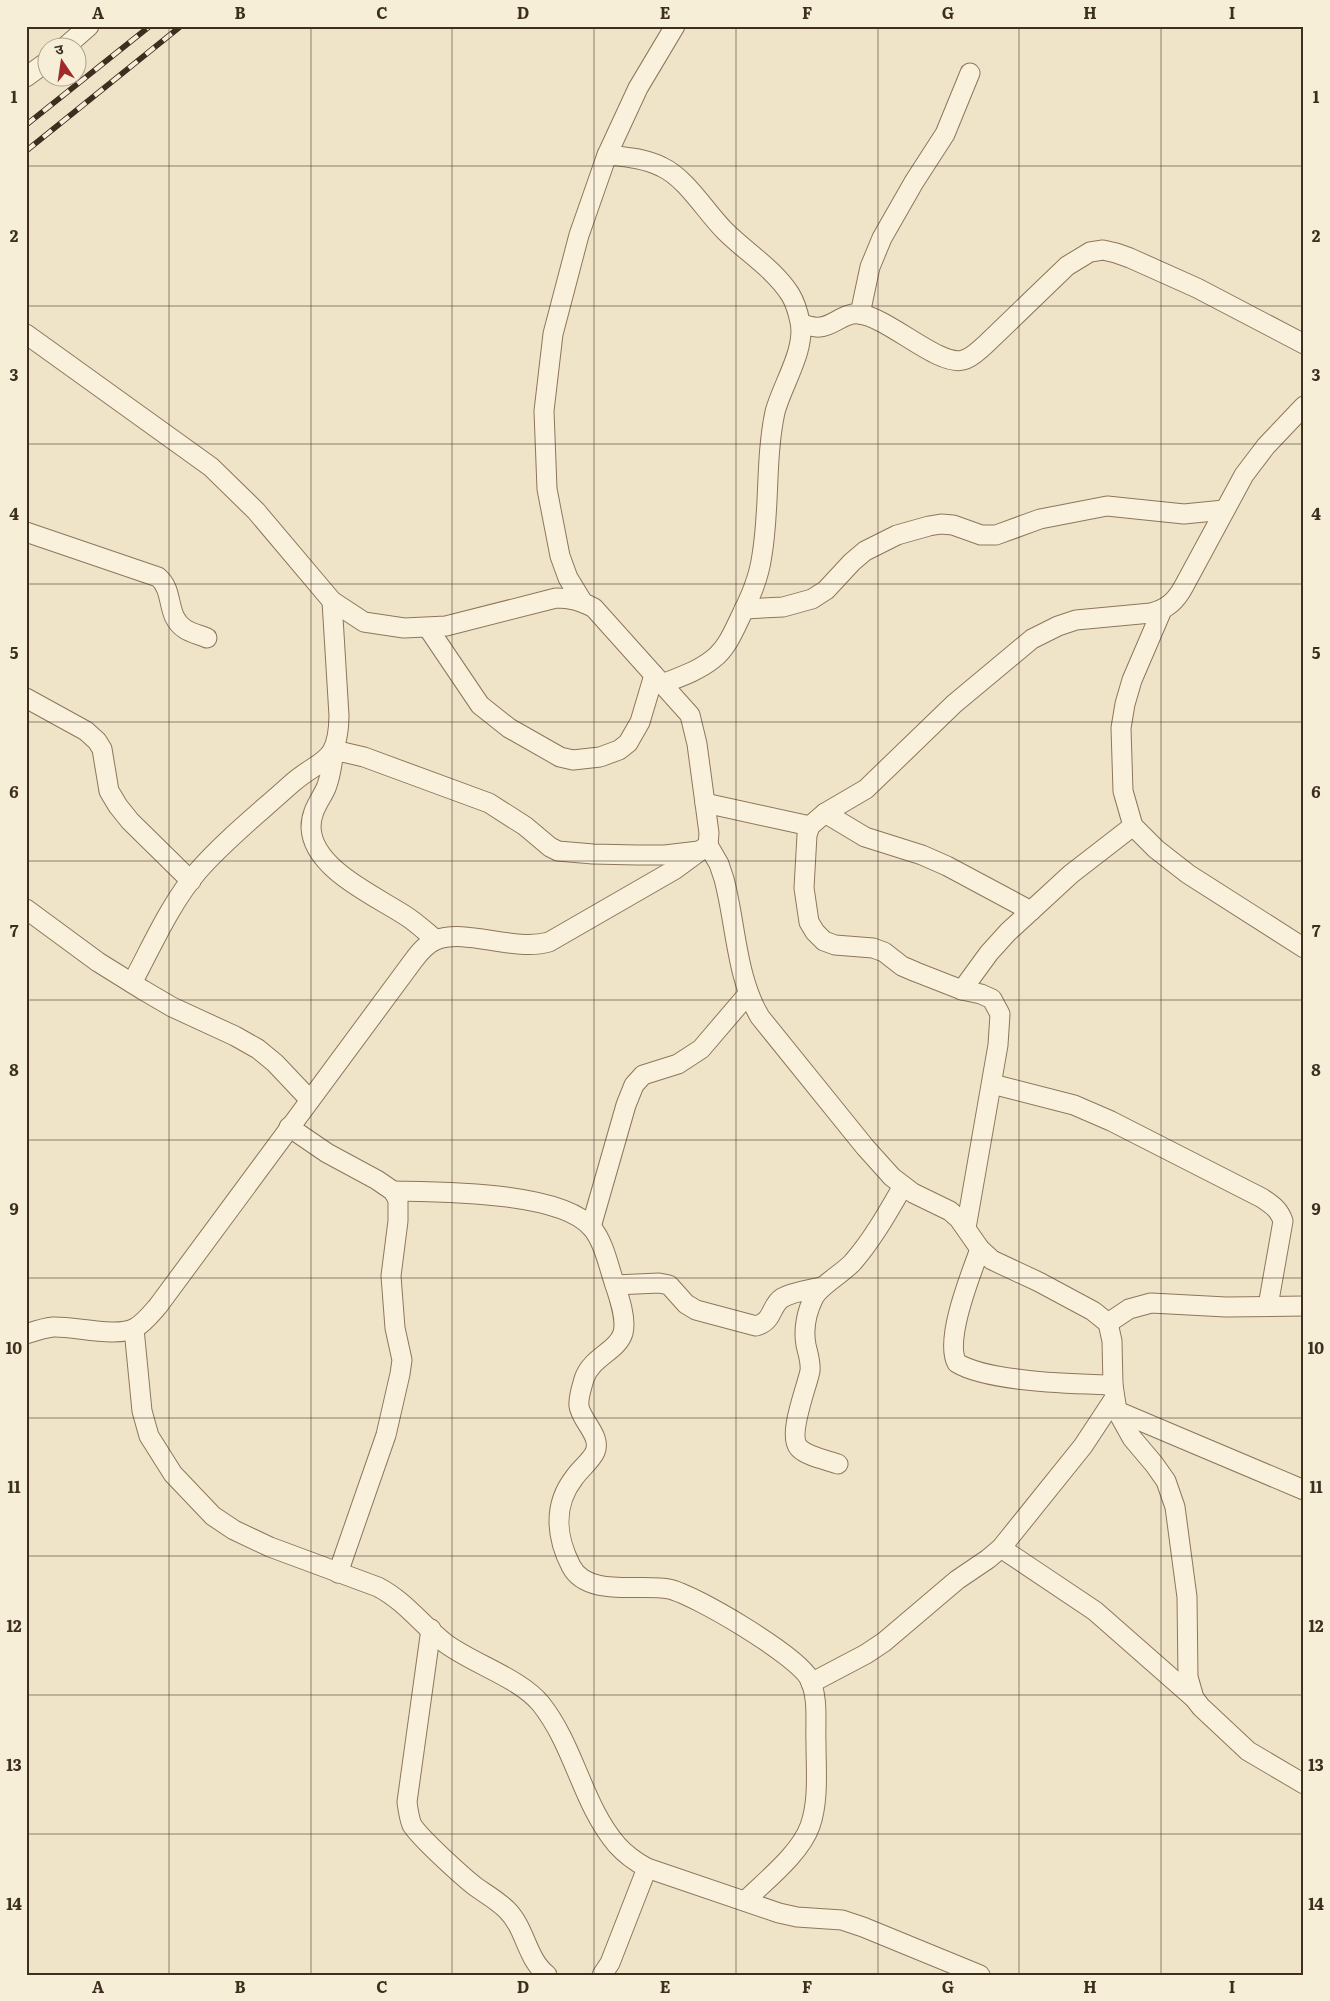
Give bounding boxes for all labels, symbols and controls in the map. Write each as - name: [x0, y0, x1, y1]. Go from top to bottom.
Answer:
- text: A: [92, 0, 104, 24]
- text: B: [234, 0, 246, 24]
- text: C: [376, 0, 388, 24]
- text: D: [517, 0, 529, 24]
- text: E: [660, 0, 671, 24]
- text: F: [802, 0, 812, 24]
- text: G: [942, 0, 954, 24]
- text: H: [1083, 0, 1097, 24]
- text: I: [1229, 0, 1235, 24]
- north arrow: [38, 38, 88, 88]
- text: उ: [53, 38, 66, 59]
- text: 1: [11, 84, 18, 108]
- text: 1: [1313, 84, 1320, 108]
- text: 2: [10, 223, 19, 247]
- text: 2: [1312, 223, 1321, 247]
- text: 3: [10, 362, 19, 386]
- text: 3: [1312, 362, 1321, 386]
- text: 4: [9, 501, 19, 525]
- text: 4: [1311, 501, 1321, 525]
- text: 5: [10, 640, 19, 664]
- text: 5: [1312, 640, 1321, 664]
- text: 6: [9, 779, 19, 803]
- text: 6: [1311, 779, 1321, 803]
- text: 7: [10, 918, 19, 942]
- text: 7: [1312, 918, 1321, 942]
- text: 8: [9, 1057, 19, 1081]
- text: 8: [1311, 1057, 1321, 1081]
- text: 9: [9, 1196, 19, 1220]
- text: 9: [1311, 1196, 1321, 1220]
- text: 10: [6, 1335, 22, 1359]
- text: 10: [1308, 1335, 1324, 1359]
- text: 11: [7, 1474, 21, 1498]
- text: 11: [1309, 1474, 1323, 1498]
- text: 12: [6, 1613, 22, 1637]
- text: 12: [1308, 1613, 1324, 1637]
- text: 13: [6, 1752, 22, 1776]
- text: 13: [1308, 1752, 1324, 1776]
- text: 14: [6, 1891, 22, 1915]
- text: 14: [1308, 1891, 1324, 1915]
- text: A: [92, 1974, 104, 1998]
- text: B: [234, 1974, 246, 1998]
- text: C: [376, 1974, 388, 1998]
- text: D: [517, 1974, 529, 1998]
- text: E: [660, 1974, 671, 1998]
- text: F: [802, 1974, 812, 1998]
- text: G: [942, 1974, 954, 1998]
- text: H: [1083, 1974, 1097, 1998]
- text: I: [1229, 1974, 1235, 1998]

